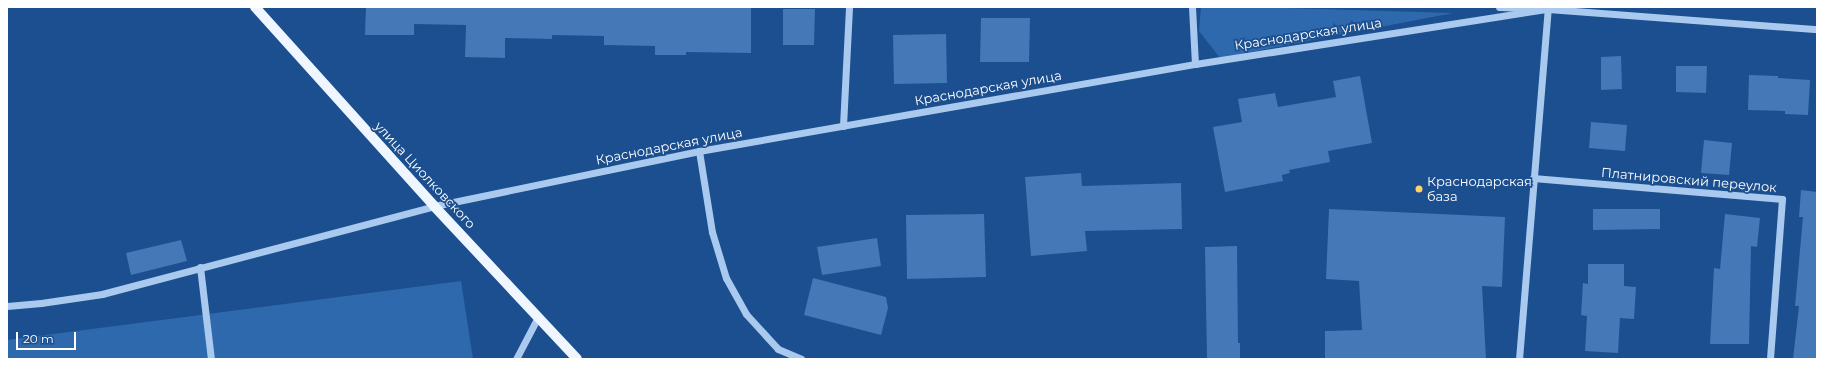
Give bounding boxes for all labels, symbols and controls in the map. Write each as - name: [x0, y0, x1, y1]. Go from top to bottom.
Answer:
- street label: Краснодарская улица: [1233, 15, 1383, 53]
- street label: Краснодарская улица: [913, 67, 1063, 109]
- street label: улица Циолковского: [371, 118, 479, 232]
- street label: Краснодарская улица: [594, 124, 744, 168]
- street label: Платнировский переулок: [1601, 165, 1777, 195]
- place label: Краснодарская база: [1427, 174, 1532, 205]
- marker: Краснодарская база: [1414, 184, 1424, 194]
- scale bar: [18, 324, 78, 350]
- text: 20 m: [23, 331, 54, 346]

